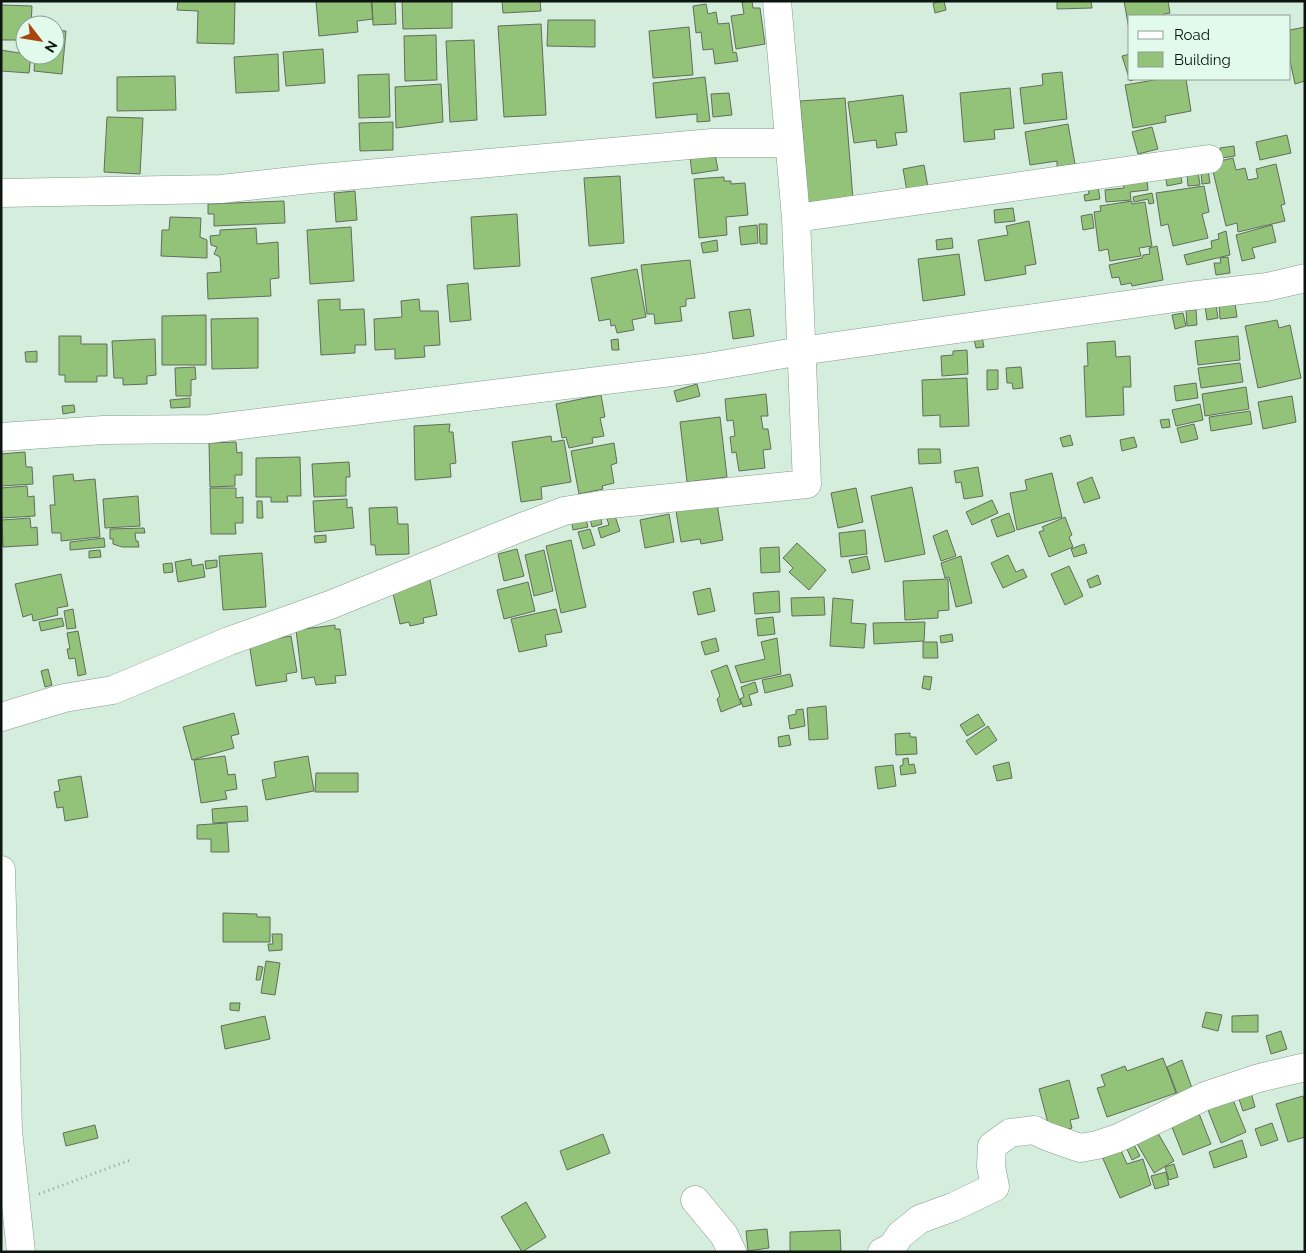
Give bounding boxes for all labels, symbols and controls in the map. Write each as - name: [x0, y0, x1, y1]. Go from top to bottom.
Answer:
- north arrow: [15, 15, 65, 65]
- legend: [1128, 15, 1291, 80]
- text: Road: [1174, 26, 1210, 44]
- text: N: [42, 38, 61, 55]
- text: Building: [1174, 51, 1231, 69]

